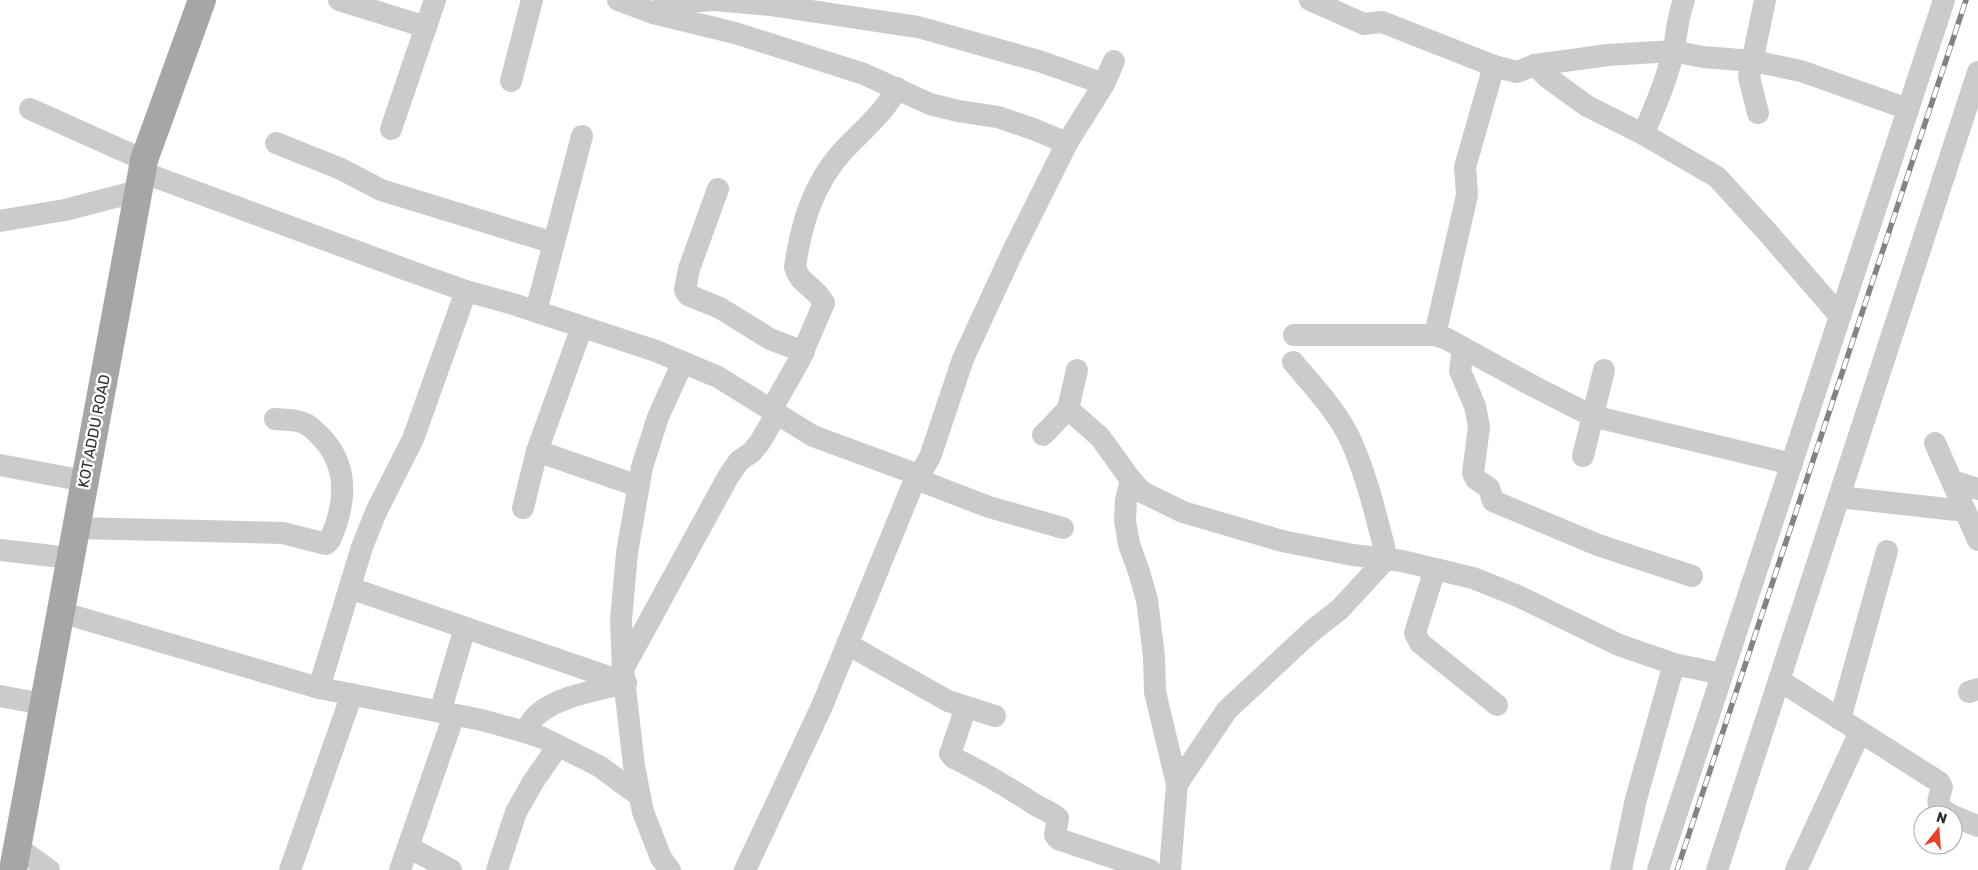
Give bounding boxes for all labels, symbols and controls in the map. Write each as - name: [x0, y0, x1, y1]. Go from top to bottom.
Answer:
- street label: KOT ADDU ROAD: [74, 373, 114, 489]
- north arrow: [1913, 805, 1963, 855]
- text: N: [1934, 808, 1949, 828]

